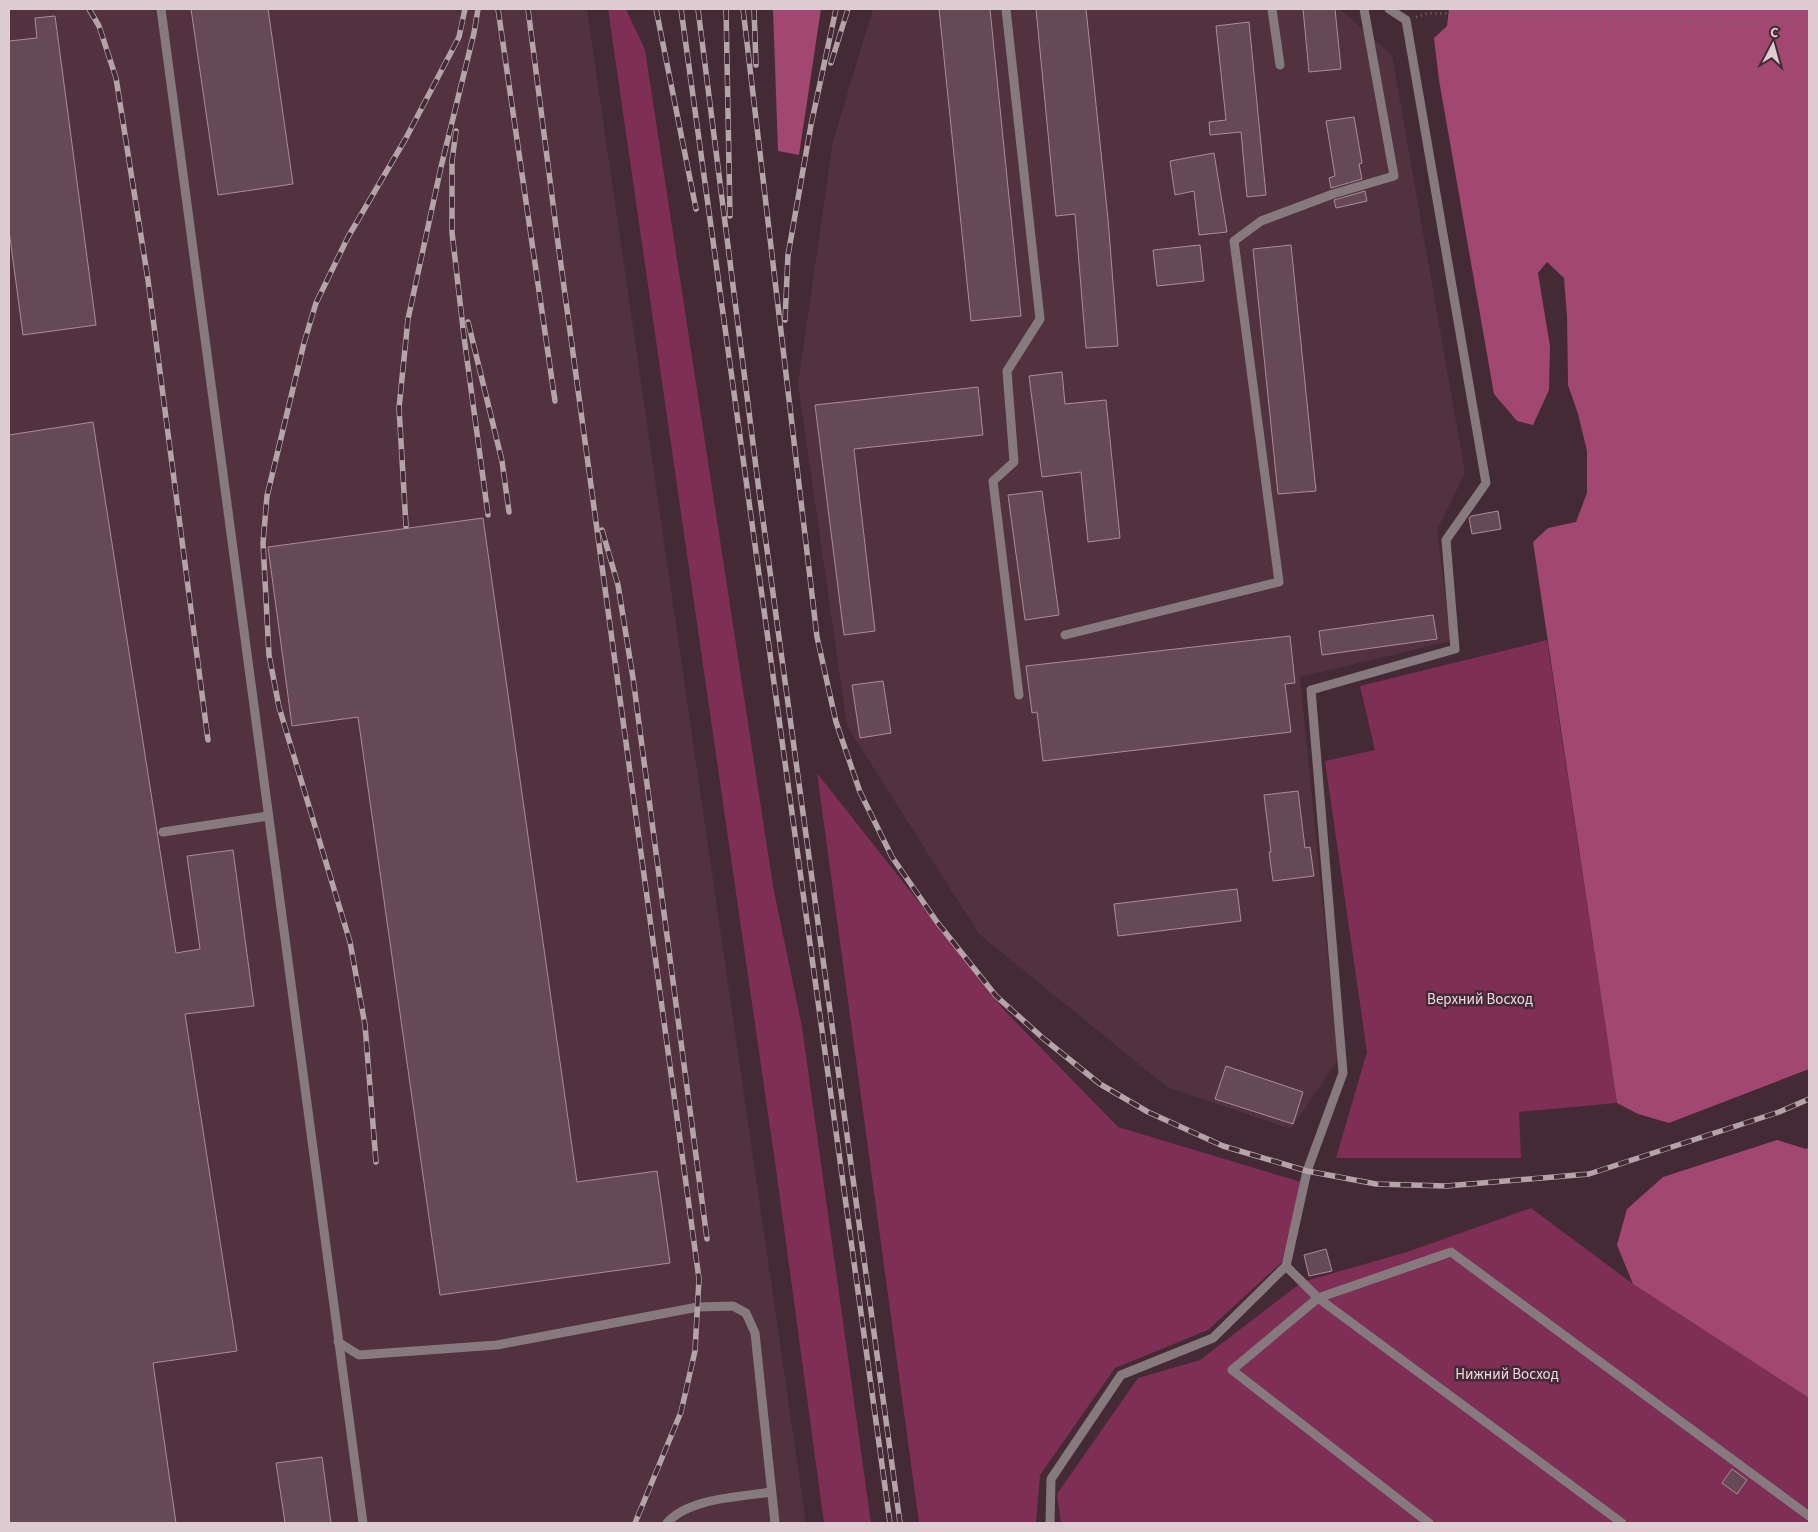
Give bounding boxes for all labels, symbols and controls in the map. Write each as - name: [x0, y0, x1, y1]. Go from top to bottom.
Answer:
- north arrow: [1748, 20, 1798, 70]
- text: С: [1769, 23, 1779, 43]
- park label: Верхний Восход: [1427, 989, 1533, 1010]
- park label: Нижний Восход: [1455, 1364, 1559, 1385]

